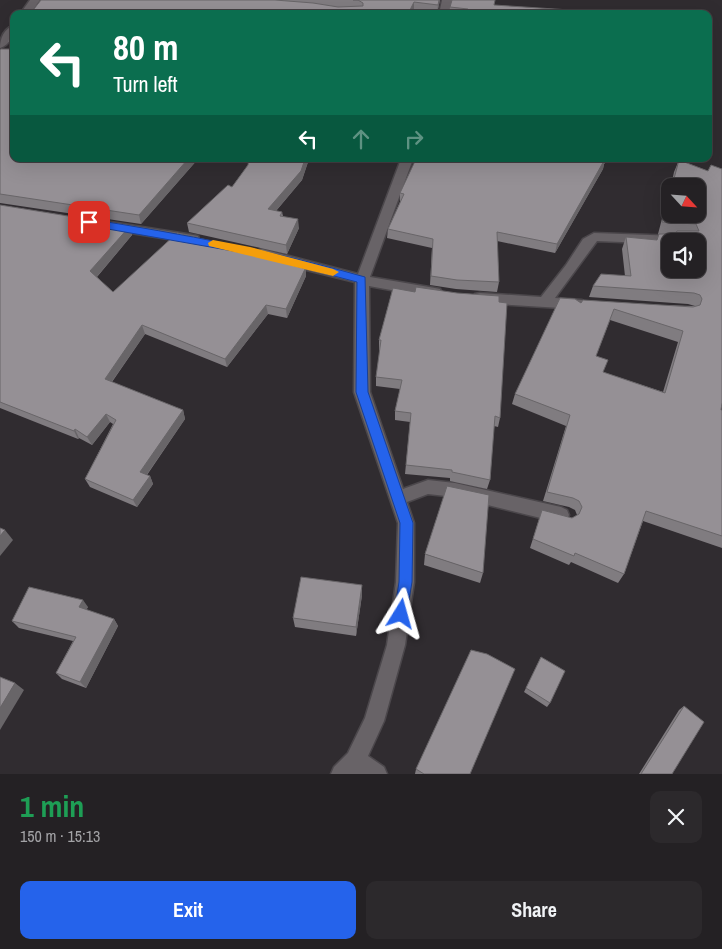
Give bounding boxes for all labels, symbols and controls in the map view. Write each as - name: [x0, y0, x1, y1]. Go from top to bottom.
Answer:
- text: 80 m: [113, 24, 178, 71]
- icon: left: [30, 30, 95, 95]
- text: Turn left: [113, 69, 178, 99]
- icon: left: [294, 125, 322, 153]
- icon: ahead: [347, 125, 375, 153]
- icon: right: [400, 125, 428, 153]
- north arrow: [661, 178, 706, 222]
- map controls: [661, 178, 706, 278]
- pin: [68, 201, 110, 243]
- icon: arrive: [75, 208, 103, 236]
- button: sound: [661, 233, 706, 278]
- position arrow: [374, 587, 426, 639]
- text: 1 min: [20, 786, 84, 826]
- button: close: [650, 791, 702, 843]
- text: 150 m · 15:13: [20, 825, 100, 847]
- button: Exit: [20, 881, 356, 939]
- button: Share: [366, 881, 702, 939]

